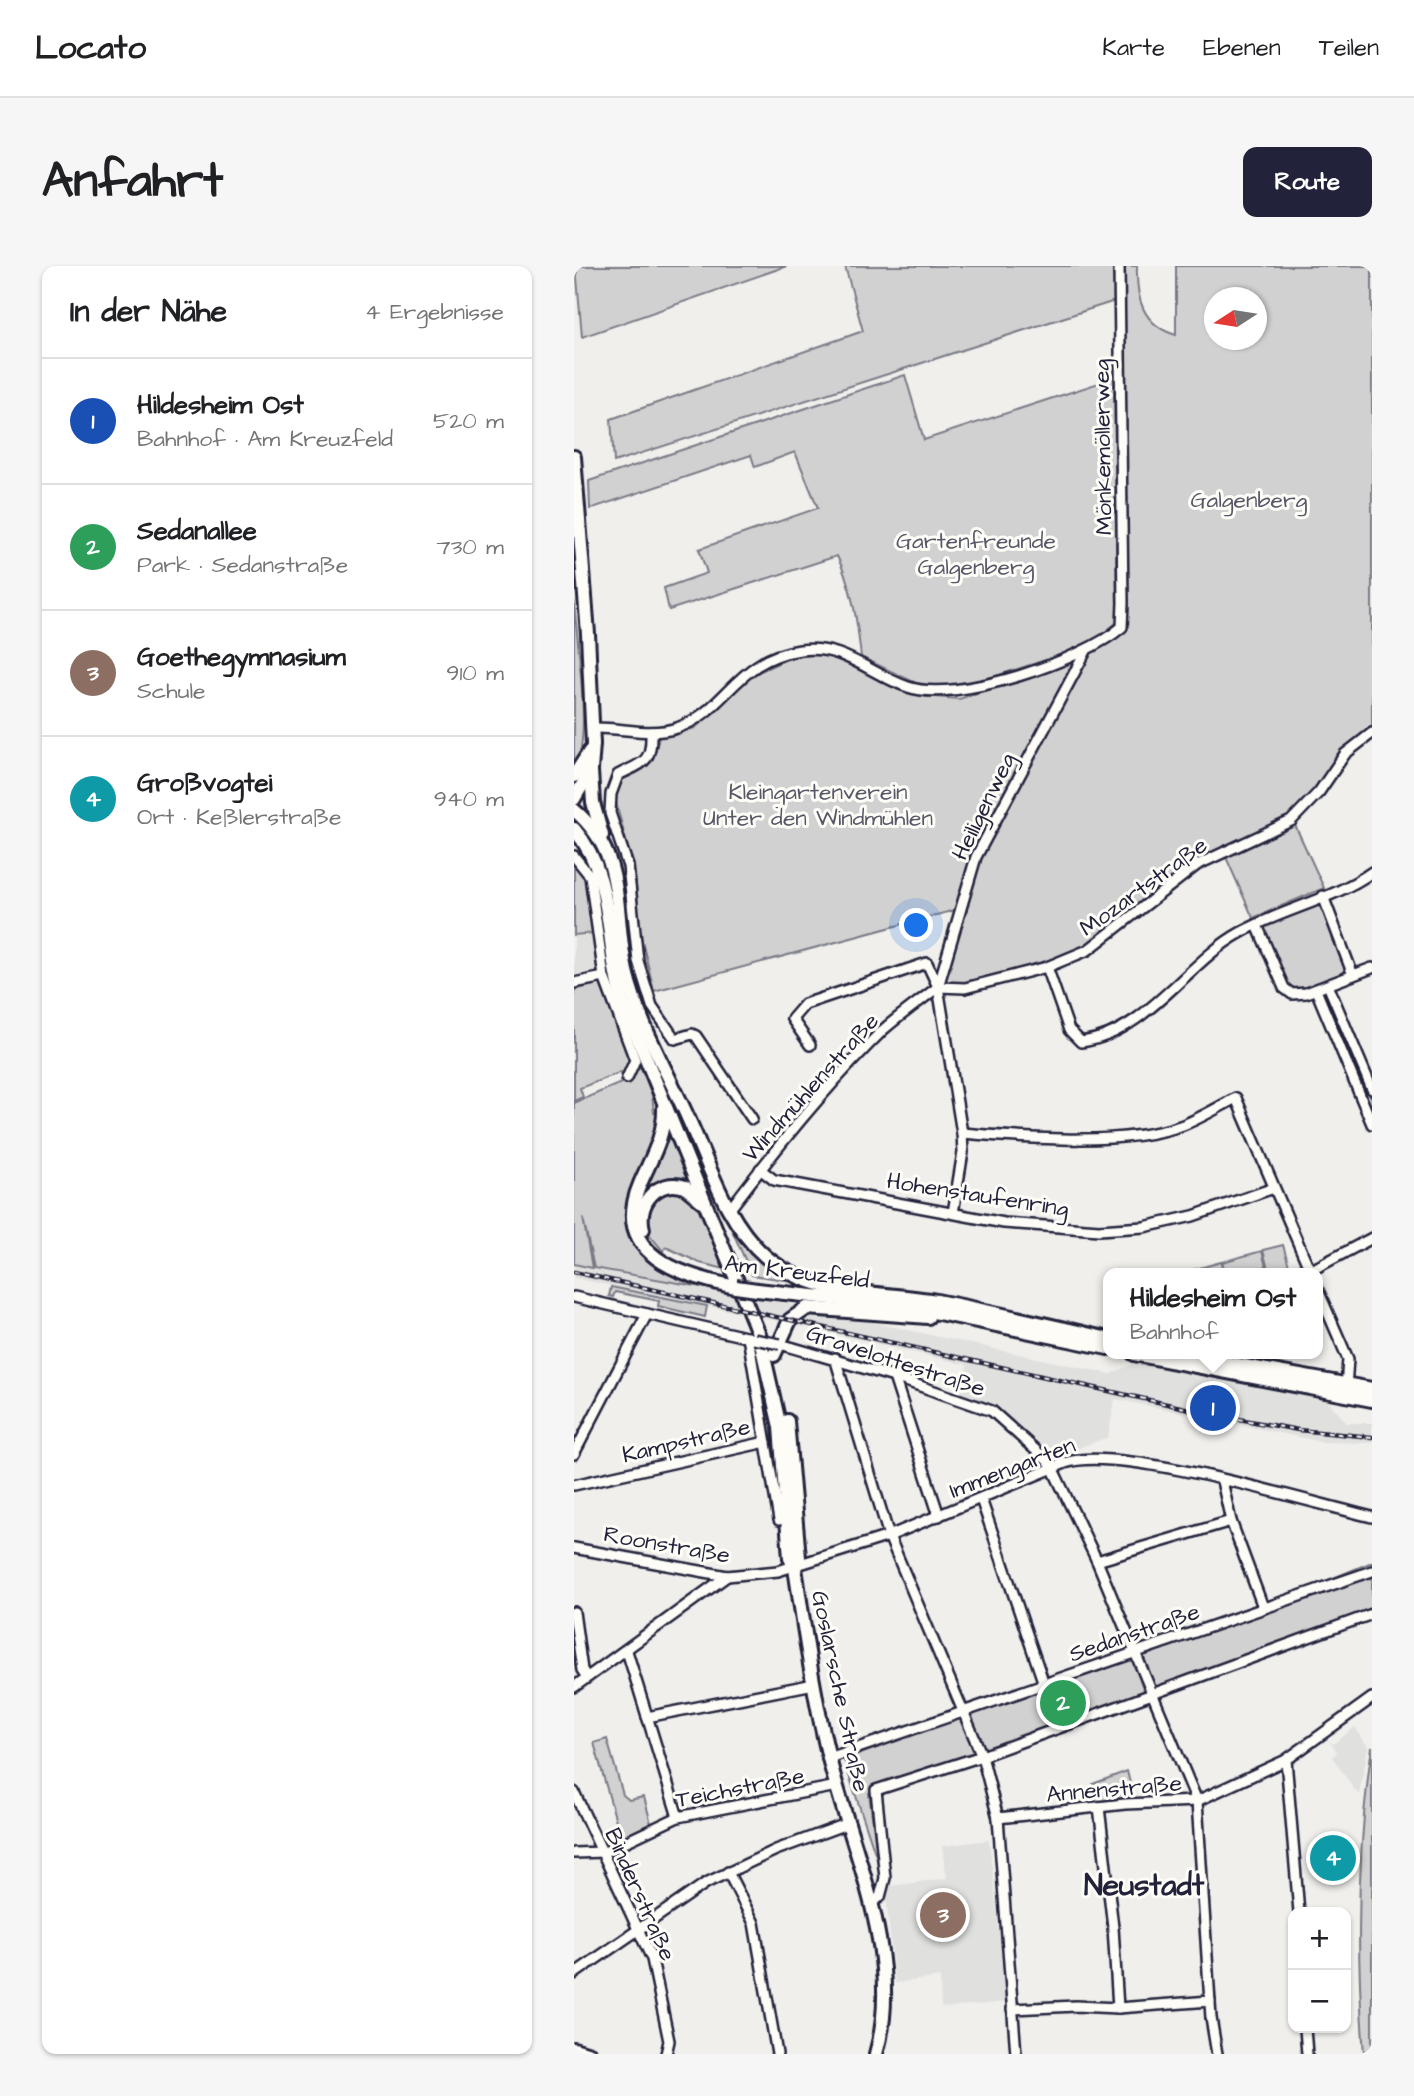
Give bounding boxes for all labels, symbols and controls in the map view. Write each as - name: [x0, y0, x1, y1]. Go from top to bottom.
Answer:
- text: Locato: [35, 25, 146, 71]
- text: Karte: [1102, 31, 1165, 65]
- text: Ebenen: [1203, 31, 1281, 65]
- text: Teilen: [1319, 31, 1379, 65]
- button: Route: [1243, 147, 1372, 217]
- text: Anfahrt: [42, 148, 223, 216]
- north arrow: [1204, 287, 1267, 350]
- text: In der Nähe: [70, 291, 227, 333]
- text: 4 Ergebnisse: [365, 296, 504, 328]
- street label: Mönkemöllerweg: [1085, 358, 1122, 535]
- text: Hildesheim Ost: [137, 387, 304, 423]
- text: 1: [92, 405, 94, 437]
- text: 520 m: [433, 405, 504, 437]
- text: Bahnhof · Am Kreuzfeld: [137, 423, 393, 455]
- park label: Galgenberg: [1191, 484, 1308, 517]
- text: Sedanallee: [137, 513, 257, 549]
- park label: Gartenfreunde Galgenberg: [896, 525, 1056, 584]
- text: 2: [86, 531, 100, 563]
- text: 730 m: [437, 531, 504, 563]
- text: Park · Sedanstraße: [137, 549, 348, 581]
- text: Goethegymnasium: [137, 639, 346, 675]
- text: 3: [87, 657, 99, 689]
- text: 910 m: [446, 657, 504, 689]
- text: Schule: [137, 675, 205, 707]
- street label: Heiligenweg: [944, 747, 1025, 866]
- text: Großvogtei: [137, 765, 272, 801]
- park label: Kleingartenverein Unter den Windmühlen: [703, 776, 933, 834]
- text: 4: [85, 783, 101, 815]
- text: 940 m: [434, 783, 504, 815]
- text: Ort · Keßlerstraße: [137, 801, 342, 833]
- street label: Mozartstraße: [1073, 829, 1214, 944]
- your location: [899, 908, 933, 942]
- street label: Windmühlenstraße: [735, 1006, 887, 1169]
- street label: Hohenstaufenring: [885, 1165, 1071, 1226]
- street label: Am Kreuzfeld: [723, 1247, 871, 1297]
- popup: [1103, 1268, 1323, 1359]
- text: Hildesheim Ost: [1130, 1280, 1296, 1316]
- text: Bahnhof: [1130, 1316, 1219, 1348]
- street label: Gravelottestraße: [802, 1317, 989, 1405]
- pin: 1: [1190, 1382, 1236, 1434]
- street label: Kampstraße: [619, 1411, 753, 1471]
- street label: Immengarten: [945, 1429, 1080, 1508]
- street label: Roonstraße: [601, 1518, 733, 1572]
- street label: Goslarsche Straße: [803, 1588, 877, 1795]
- street label: Sedanstraße: [1065, 1596, 1204, 1670]
- pin: 2: [1040, 1677, 1086, 1729]
- street label: Teichstraße: [673, 1760, 807, 1816]
- street label: Annenstraße: [1045, 1767, 1183, 1811]
- street label: Binderstraße: [597, 1823, 684, 1966]
- pin: 4: [1310, 1832, 1356, 1884]
- district label: Neustadt: [1084, 1865, 1205, 1907]
- pin: 3: [920, 1889, 966, 1941]
- map controls: [1288, 1907, 1351, 2033]
- button: +: [1288, 1907, 1351, 1970]
- button: −: [1288, 1970, 1351, 2033]

